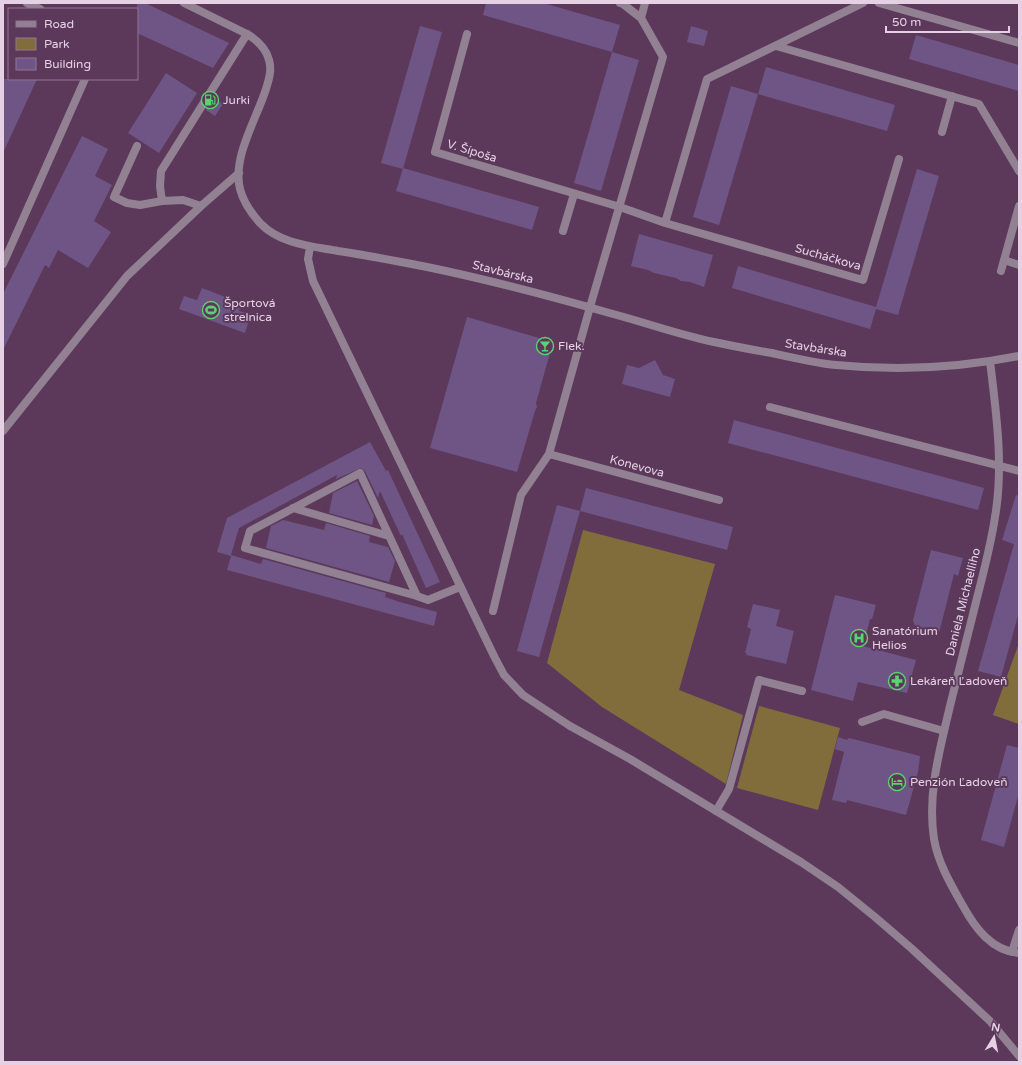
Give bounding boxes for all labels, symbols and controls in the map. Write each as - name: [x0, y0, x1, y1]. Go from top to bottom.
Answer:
- legend: [8, 8, 138, 80]
- scale bar: [886, 8, 1009, 34]
- text: 50 m: [892, 15, 921, 29]
- text: Road: [44, 17, 74, 31]
- text: Park: [44, 37, 70, 51]
- text: Building: [44, 57, 91, 71]
- fuel station icon: Jurki: [200, 90, 220, 110]
- place label: Jurki: [223, 93, 250, 107]
- street label: V. Šípoša: [445, 137, 499, 165]
- street label: Sucháčkova: [793, 241, 863, 273]
- street label: Stavbárska: [471, 258, 535, 286]
- place label: Športová strelnica: [224, 296, 276, 324]
- sports icon: Športová strelnica: [201, 300, 221, 320]
- bar icon: Flek.: [535, 336, 555, 356]
- street label: Stavbárska: [784, 336, 848, 360]
- place label: Flek.: [558, 339, 585, 353]
- street label: Konevova: [608, 452, 666, 480]
- street label: Daniela Michaelliho: [943, 547, 983, 657]
- place label: Sanatórium Helios: [872, 624, 938, 652]
- hospital icon: Sanatórium Helios: [849, 628, 869, 648]
- pharmacy icon: Lekáreň Ľadoveň: [887, 671, 907, 691]
- place label: Lekáreň Ľadoveň: [910, 674, 1007, 688]
- hotel icon: Penzión Ľadoveň: [887, 772, 907, 792]
- place label: Penzión Ľadoveň: [910, 775, 1008, 789]
- north arrow: [974, 1017, 1014, 1057]
- text: N: [990, 1020, 1001, 1035]

